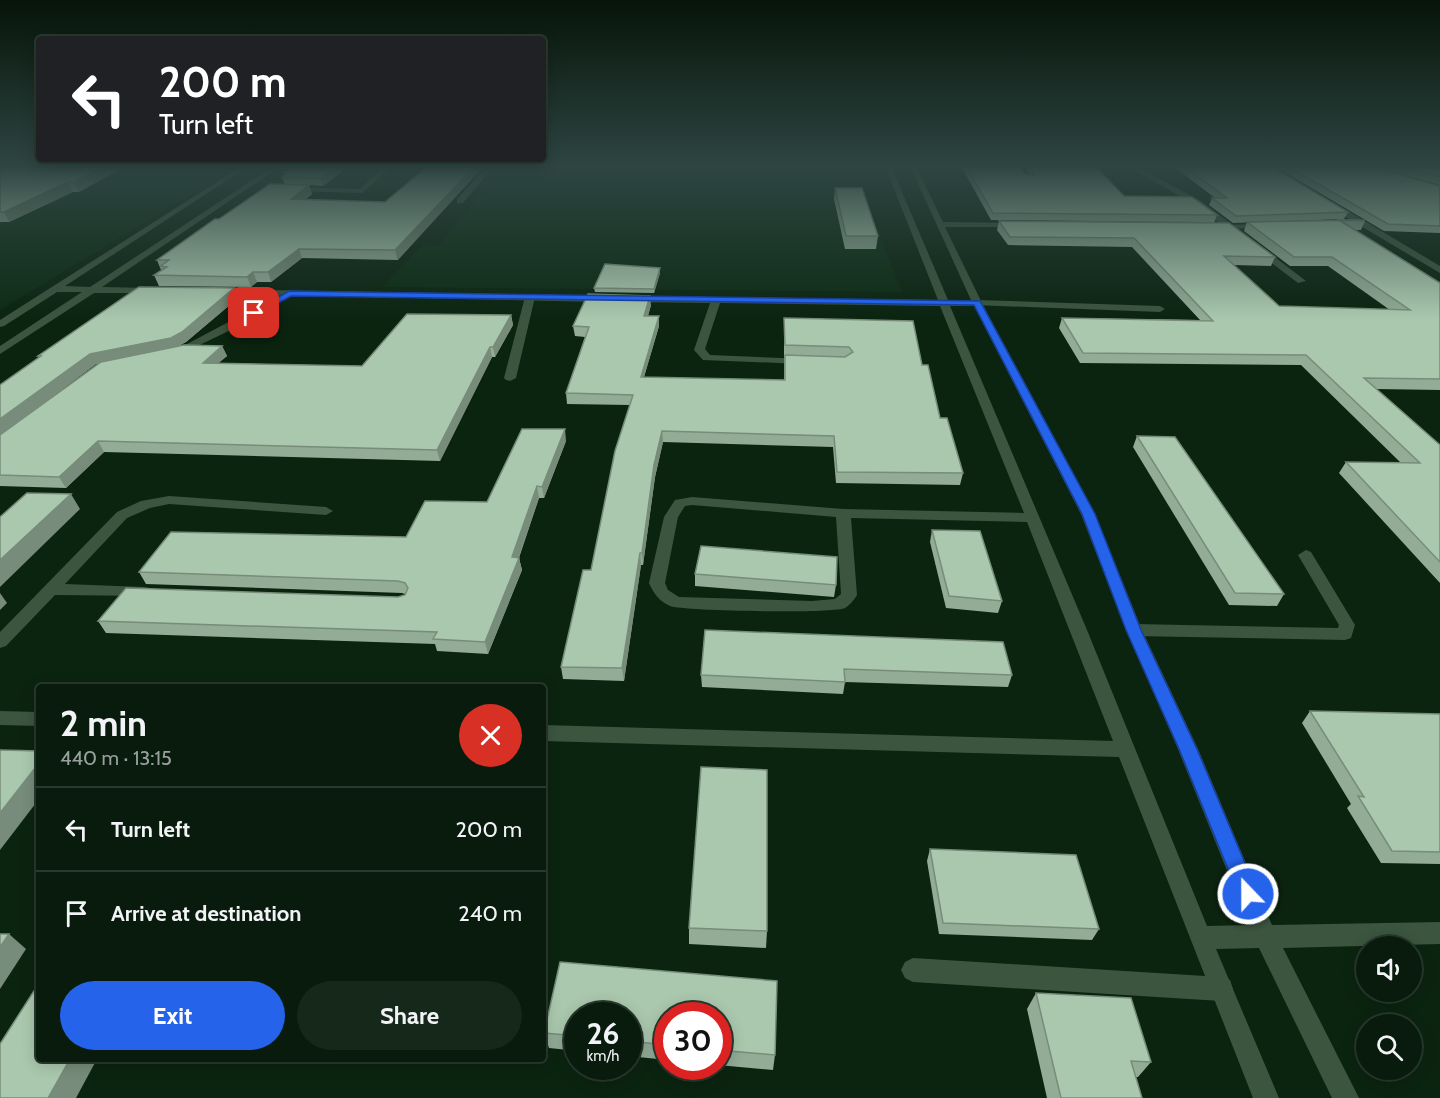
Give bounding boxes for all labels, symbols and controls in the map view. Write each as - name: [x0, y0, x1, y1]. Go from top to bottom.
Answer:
- text: 200 m: [159, 56, 286, 108]
- icon: left: [60, 60, 138, 138]
- text: Turn left: [159, 108, 253, 141]
- pin: [228, 287, 279, 338]
- icon: arrive: [237, 296, 270, 329]
- text: 2 min: [60, 701, 147, 745]
- button: close: [459, 704, 522, 767]
- text: 440 m · 13:15: [60, 746, 172, 770]
- icon: left: [60, 813, 93, 846]
- text: Turn left: [111, 816, 190, 843]
- text: 200 m: [456, 816, 522, 843]
- position arrow: [1216, 862, 1280, 926]
- icon: arrive: [60, 897, 93, 930]
- text: Arrive at destination: [111, 900, 301, 927]
- text: 240 m: [458, 900, 522, 927]
- map controls: [1356, 936, 1422, 1080]
- button: sound: [1356, 936, 1422, 1002]
- button: Exit: [60, 981, 285, 1050]
- button: Share: [297, 981, 522, 1050]
- speed limit sign: 30: [654, 1002, 732, 1080]
- button: search: [1356, 1014, 1422, 1080]
- text: 26: [587, 1015, 619, 1052]
- text: km/h: [587, 1047, 619, 1065]

